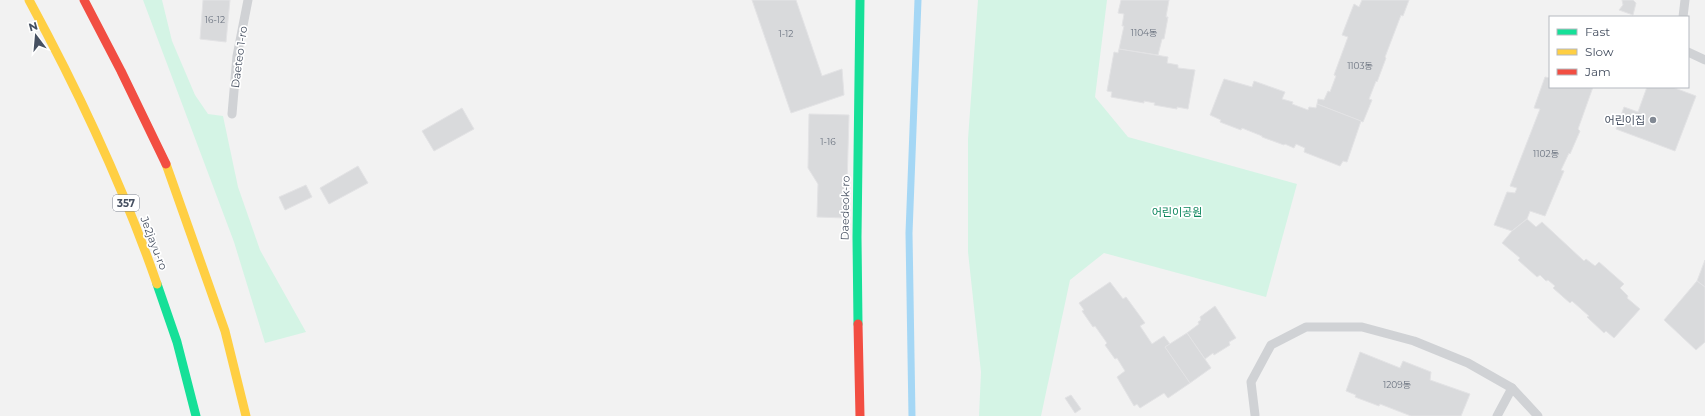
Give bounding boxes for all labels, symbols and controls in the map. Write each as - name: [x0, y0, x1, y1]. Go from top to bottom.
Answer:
- house number: 16-12: [205, 14, 225, 25]
- north arrow: [16, 16, 56, 56]
- legend: [1549, 16, 1689, 88]
- text: N: [27, 18, 39, 34]
- text: Fast: [1585, 24, 1610, 39]
- street label: Daeteo 1-ro: [228, 25, 250, 89]
- house number: 1104동: [1131, 27, 1157, 38]
- house number: 1-12: [779, 28, 793, 39]
- text: Slow: [1585, 44, 1614, 59]
- house number: 1103동: [1347, 60, 1373, 71]
- text: Jam: [1584, 64, 1611, 79]
- place label: 어린이집: [1605, 113, 1645, 127]
- marker: 어린이집: [1648, 115, 1658, 125]
- house number: 1-16: [820, 136, 836, 147]
- house number: 1102동: [1533, 148, 1559, 159]
- street label: Daedeok-ro: [837, 175, 853, 241]
- road number: 357: [113, 195, 139, 211]
- park label: 어린이공원: [1152, 205, 1202, 219]
- street label: Je2jayu-ro: [137, 213, 171, 272]
- house number: 1209동: [1383, 379, 1411, 390]

